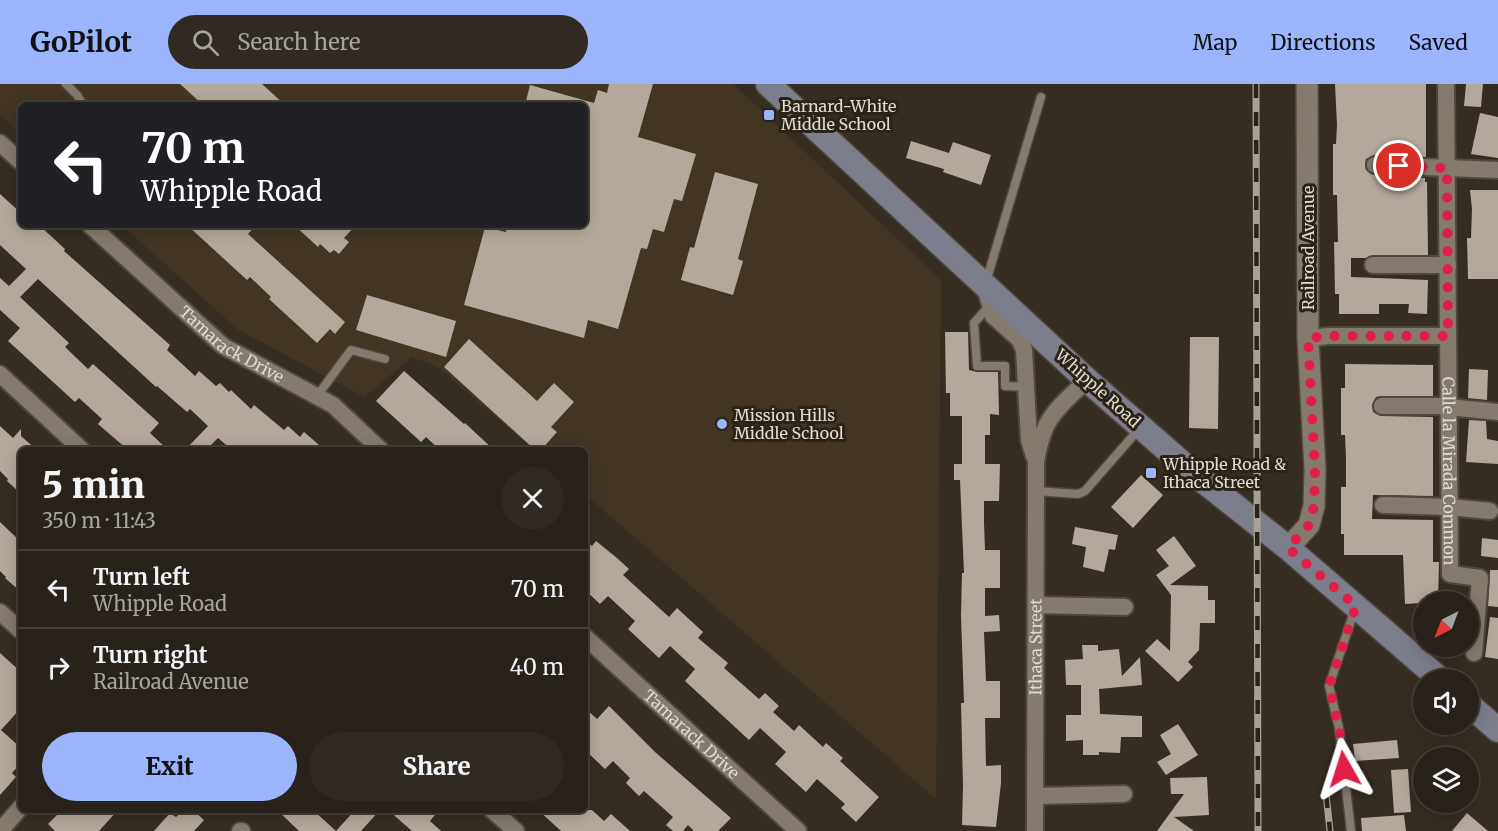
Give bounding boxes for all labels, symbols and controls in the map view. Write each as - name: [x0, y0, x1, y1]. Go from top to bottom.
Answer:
- search box: [168, 15, 588, 69]
- text: GoPilot: [30, 24, 132, 60]
- icon: search: [189, 26, 222, 59]
- text: Search here: [237, 28, 361, 56]
- text: Map: [1193, 29, 1237, 56]
- text: Directions: [1270, 29, 1375, 56]
- text: Saved: [1408, 29, 1468, 56]
- place label: Barnard-White Middle School: [781, 96, 896, 134]
- marker: Barnard-White Middle School: [762, 108, 776, 122]
- text: 70 m: [141, 122, 245, 174]
- icon: left: [42, 126, 120, 204]
- pin: [1373, 140, 1424, 191]
- icon: arrive: [1382, 149, 1415, 182]
- text: Whipple Road: [141, 174, 322, 208]
- street label: Railroad Avenue: [1298, 186, 1318, 310]
- street label: Tamarack Drive: [175, 301, 287, 387]
- street label: Whipple Road: [1051, 344, 1145, 432]
- street label: Calle la Mirada Common: [1438, 377, 1460, 566]
- place label: Mission Hills Middle School: [734, 405, 844, 443]
- marker: Mission Hills Middle School: [715, 417, 729, 431]
- place label: Whipple Road & Ithaca Street: [1162, 454, 1286, 492]
- text: 5 min: [42, 463, 145, 508]
- marker: Whipple Road & Ithaca Street: [1144, 466, 1158, 480]
- button: close: [501, 467, 564, 530]
- text: 350 m · 11:43: [42, 508, 156, 533]
- text: Turn left: [93, 563, 190, 591]
- icon: left: [42, 573, 75, 606]
- text: 70 m: [511, 575, 564, 603]
- text: Whipple Road: [93, 591, 227, 616]
- north arrow: [1413, 591, 1479, 657]
- map controls: [1413, 591, 1479, 813]
- street label: Ithaca Street: [1025, 598, 1046, 696]
- text: Turn right: [93, 641, 207, 669]
- icon: right: [42, 651, 75, 684]
- text: 40 m: [509, 653, 564, 681]
- text: Railroad Avenue: [93, 669, 249, 694]
- button: sound: [1413, 669, 1479, 735]
- street label: Tamarack Drive: [639, 685, 744, 783]
- button: Exit: [42, 732, 297, 801]
- button: Share: [309, 732, 564, 801]
- position arrow: [1312, 737, 1376, 801]
- button: layers: [1413, 747, 1479, 813]

